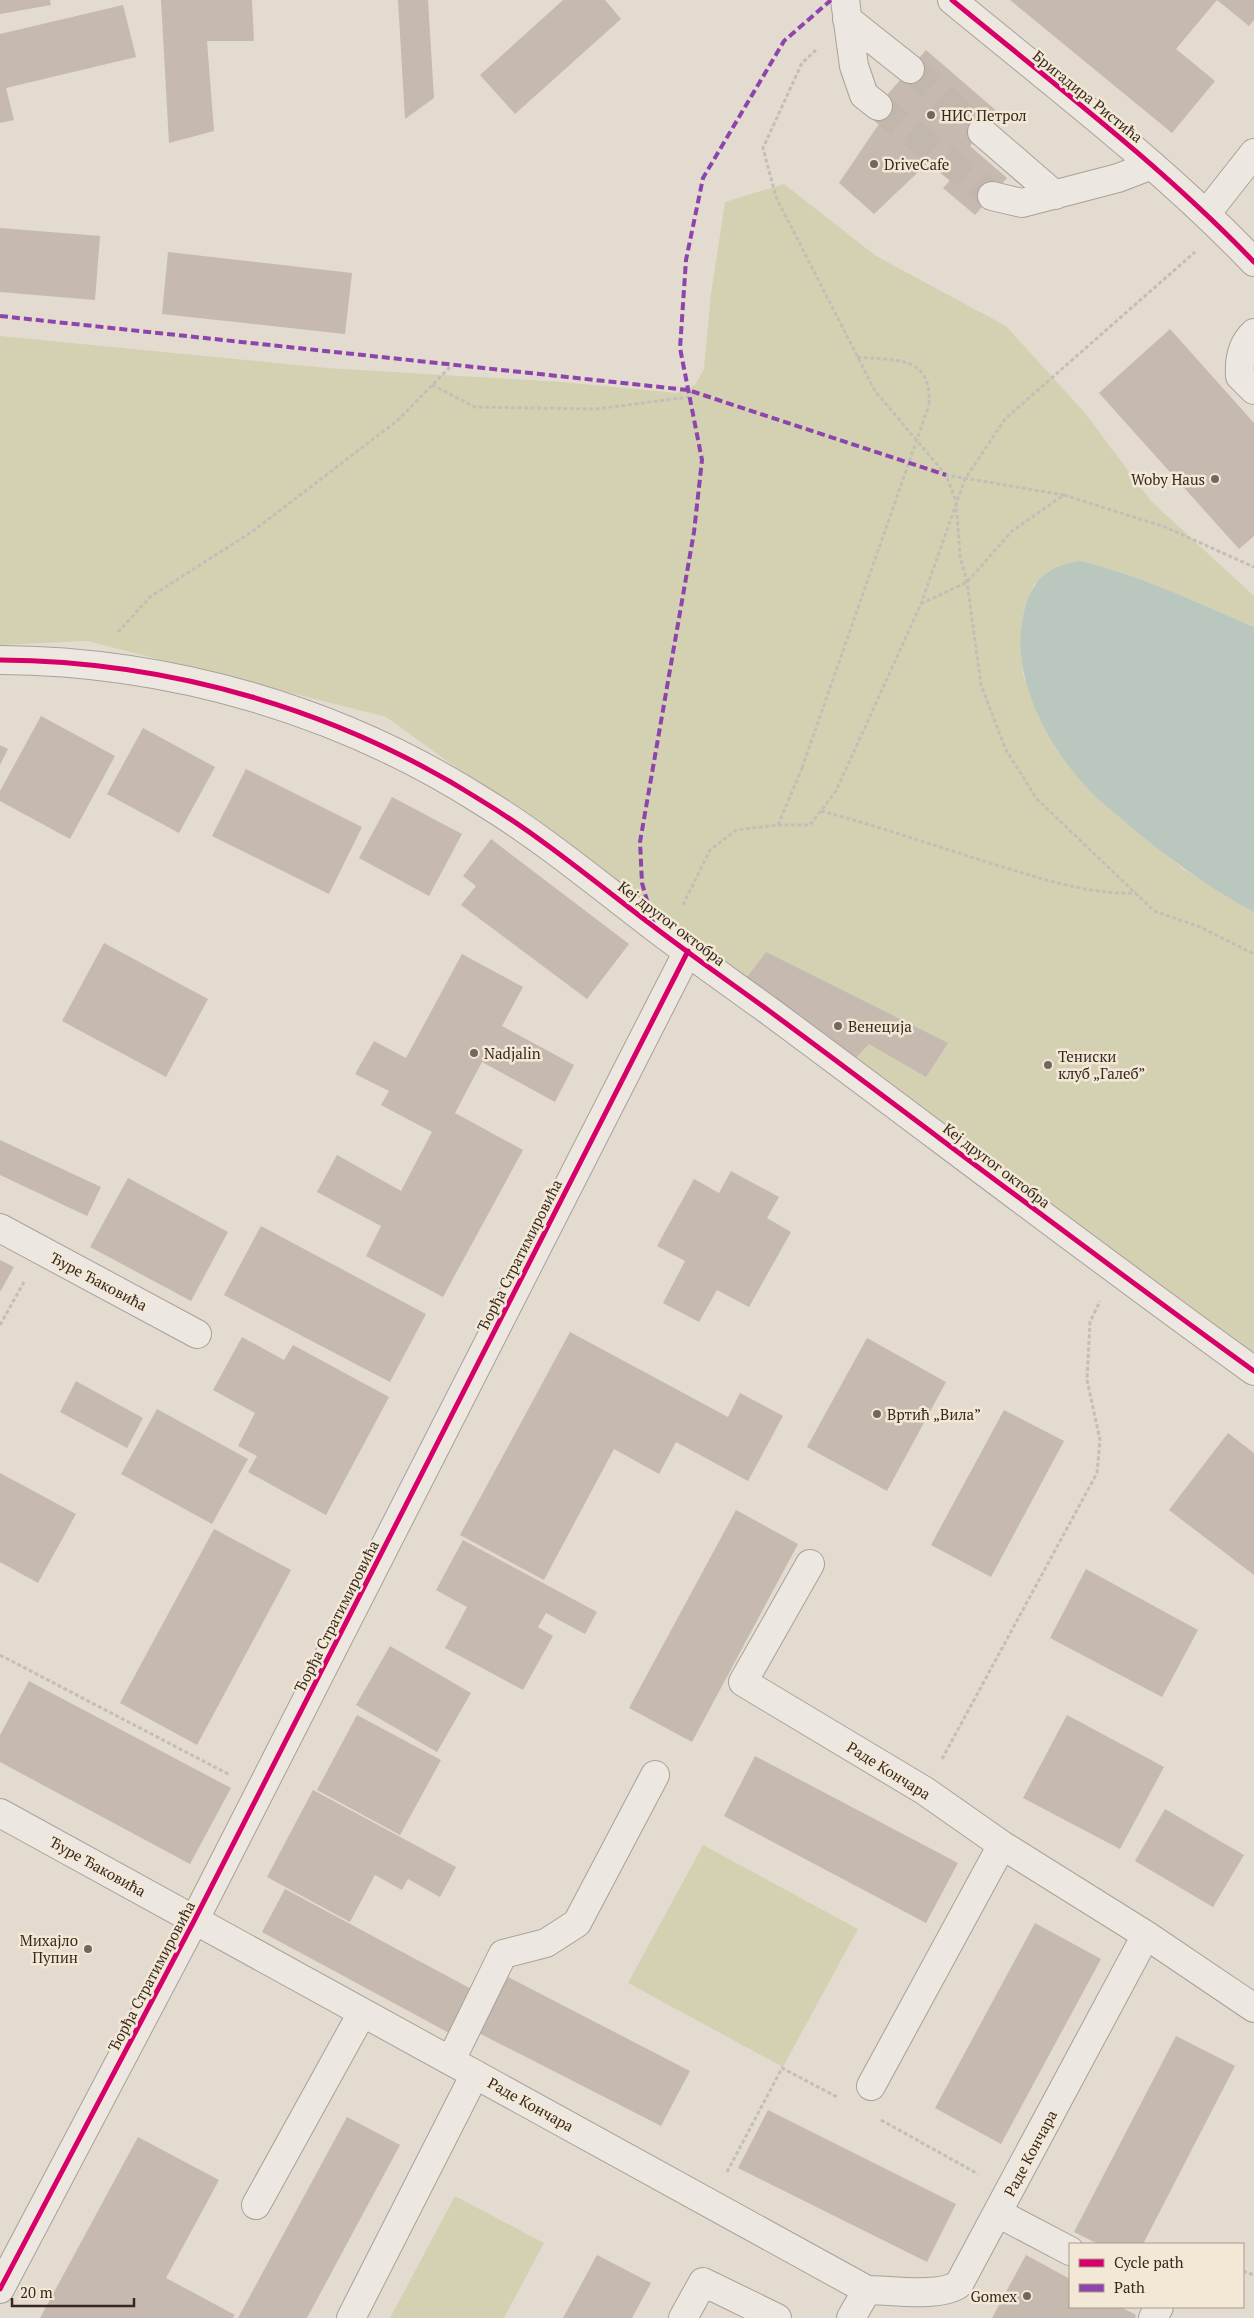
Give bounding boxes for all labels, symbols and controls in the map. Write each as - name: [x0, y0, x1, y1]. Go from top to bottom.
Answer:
- street label: Бригадира Ристића: [1029, 45, 1147, 147]
- place label: НИС Петрол: [941, 105, 1027, 125]
- marker: НИС Петрол: [925, 109, 937, 121]
- place label: DriveCafe: [884, 154, 949, 174]
- marker: DriveCafe: [868, 158, 880, 170]
- place label: Woby Haus: [1131, 469, 1205, 489]
- marker: Woby Haus: [1209, 473, 1221, 485]
- street label: Кеј другог октобра: [614, 876, 730, 970]
- place label: Венеција: [848, 1016, 912, 1036]
- marker: Венеција: [832, 1020, 844, 1032]
- place label: Nadjalin: [484, 1043, 541, 1063]
- place label: Тениски клуб „Галеб”: [1058, 1046, 1145, 1083]
- marker: Nadjalin: [468, 1047, 480, 1059]
- marker: Тениски клуб „Галеб”: [1042, 1059, 1054, 1071]
- street label: Кеј другог октобра: [939, 1118, 1055, 1212]
- street label: Ђорђа Стратимировића: [472, 1175, 566, 1334]
- street label: Ђуре Ђаковића: [47, 1247, 151, 1315]
- place label: Вртић „Вила”: [887, 1404, 981, 1424]
- marker: Вртић „Вила”: [871, 1408, 883, 1420]
- street label: Ђорђа Стратимировића: [289, 1536, 383, 1695]
- street label: Раде Кончара: [843, 1736, 935, 1804]
- street label: Ђуре Ђаковића: [46, 1831, 150, 1901]
- street label: Ђорђа Стратимировића: [103, 1897, 199, 2055]
- place label: Михајло Пупин: [20, 1930, 78, 1967]
- marker: Михајло Пупин: [82, 1943, 94, 1955]
- street label: Раде Кончара: [485, 2072, 578, 2136]
- street label: Раде Кончара: [999, 2106, 1061, 2200]
- legend: [1069, 2243, 1244, 2308]
- text: Cycle path: [1114, 2252, 1184, 2272]
- scale bar: [12, 2276, 135, 2308]
- text: Path: [1114, 2277, 1145, 2297]
- text: 20 m: [20, 2282, 53, 2302]
- place label: Gomex: [970, 2286, 1017, 2306]
- marker: Gomex: [1021, 2290, 1033, 2302]

